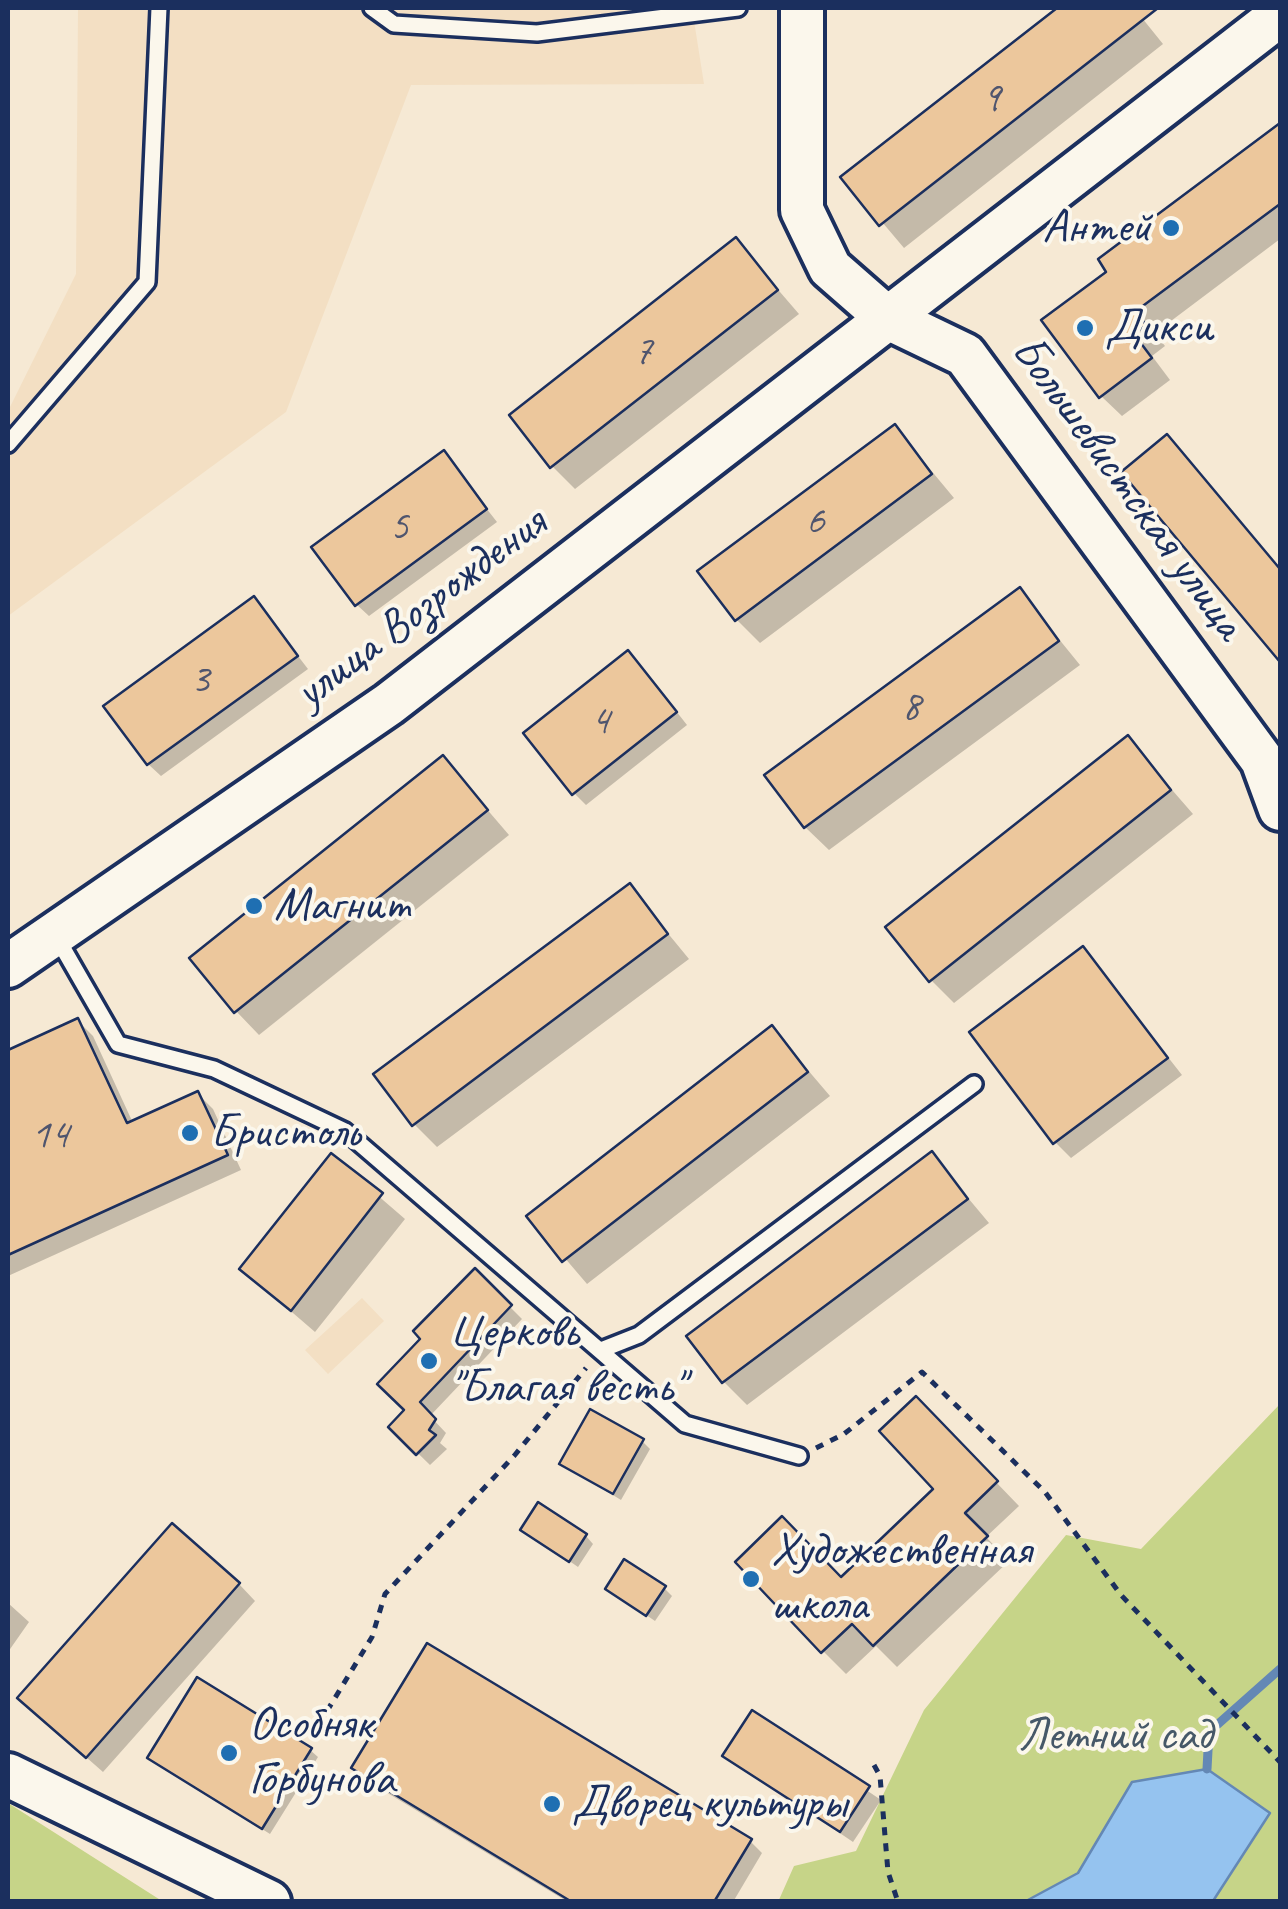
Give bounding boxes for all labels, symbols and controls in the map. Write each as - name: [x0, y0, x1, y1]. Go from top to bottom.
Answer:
- house number: 9: [982, 74, 1000, 124]
- place label: Антей: [1042, 199, 1151, 257]
- marker: Антей: [1160, 217, 1182, 239]
- place label: Дикси: [1105, 299, 1212, 357]
- marker: Дикси: [1074, 317, 1096, 339]
- street label: Большевистская улица: [997, 325, 1257, 651]
- house number: 7: [634, 327, 652, 377]
- street label: улица Возрождения: [284, 496, 558, 722]
- house number: 6: [806, 497, 824, 547]
- house number: 5: [390, 503, 408, 553]
- house number: 3: [191, 656, 209, 706]
- house number: 8: [902, 683, 920, 733]
- house number: 4: [591, 697, 609, 747]
- place label: Магнит: [274, 877, 410, 935]
- marker: Магнит: [243, 895, 265, 917]
- place label: Бристоль: [210, 1104, 359, 1162]
- house number: 14: [31, 1111, 69, 1161]
- marker: Бристоль: [179, 1122, 201, 1144]
- place label: Церковь "Благая весть": [449, 1304, 684, 1417]
- marker: Церковь "Благая весть": [418, 1350, 440, 1372]
- place label: Художественная школа: [771, 1522, 1031, 1635]
- marker: Художественная школа: [740, 1568, 762, 1590]
- place label: Особняк Горбунова: [249, 1696, 395, 1809]
- park label: Летний сад: [1018, 1707, 1212, 1765]
- marker: Особняк Горбунова: [218, 1742, 240, 1764]
- place label: Дворец культуры: [572, 1775, 847, 1833]
- marker: Дворец культуры: [541, 1793, 563, 1815]

